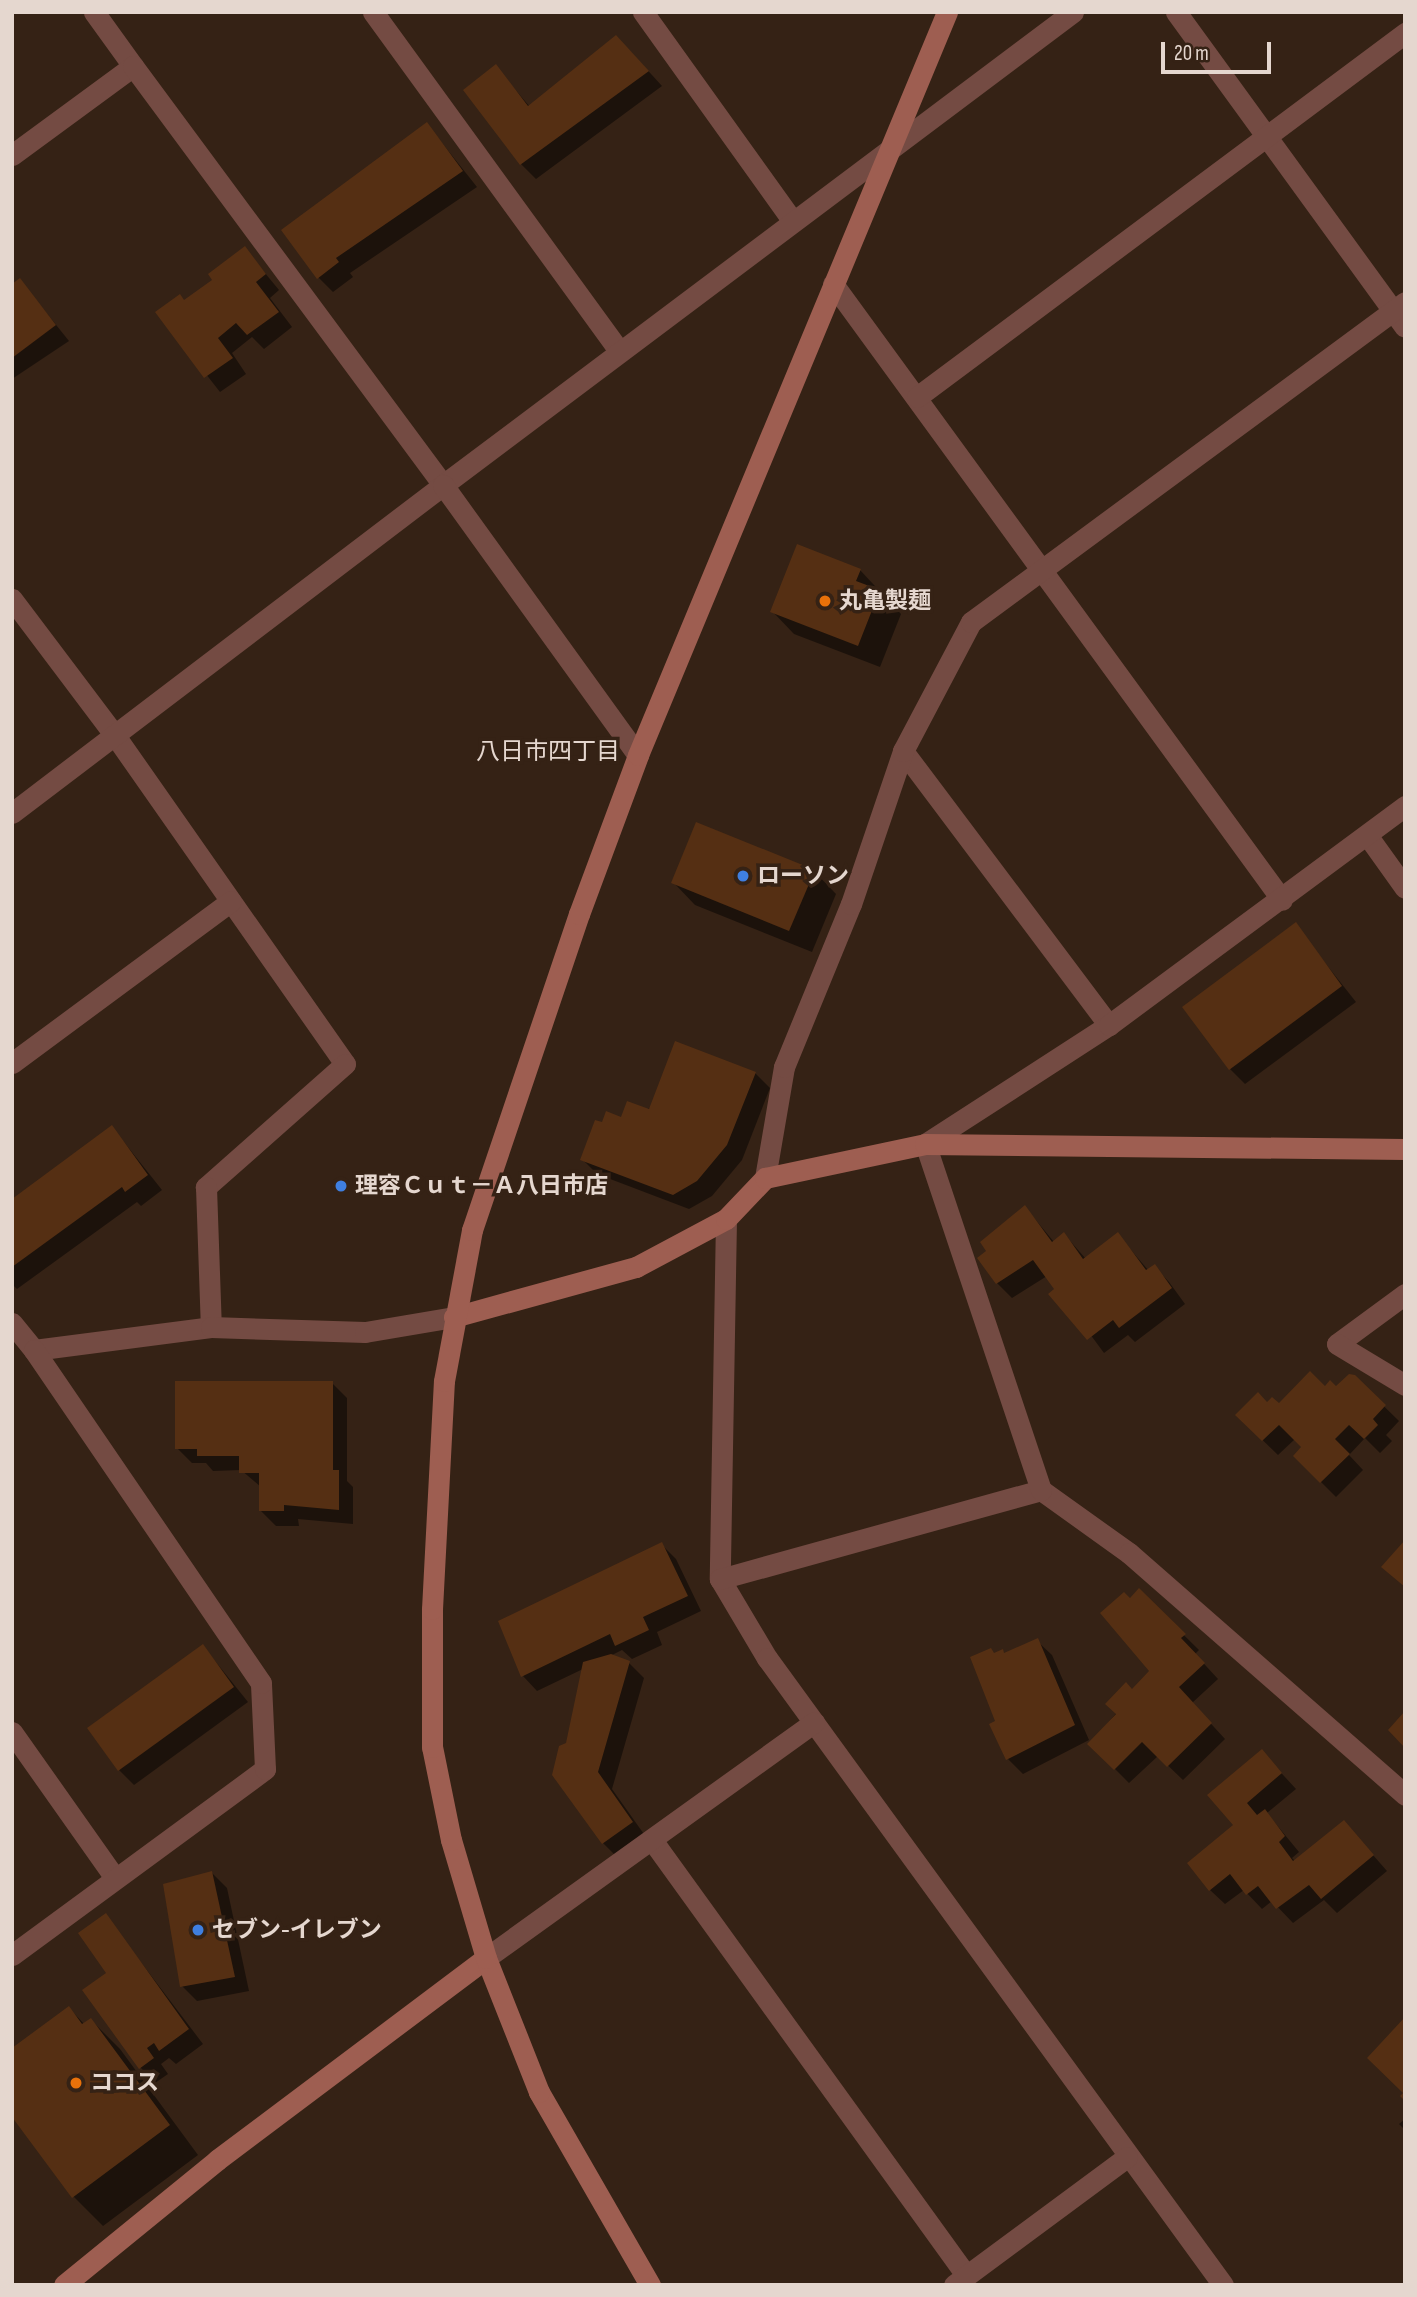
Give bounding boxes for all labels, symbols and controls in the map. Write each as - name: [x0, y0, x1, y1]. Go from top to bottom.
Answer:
- scale bar: [1165, 28, 1275, 72]
- text: 20 m: [1174, 41, 1209, 66]
- place label: 丸亀製麺: [839, 587, 931, 615]
- marker: 丸亀製麺: [817, 593, 833, 609]
- district label: 八日市四丁目: [476, 738, 620, 766]
- place label: ローソン: [757, 862, 849, 890]
- marker: ローソン: [735, 868, 751, 884]
- place label: 理容Ｃｕｔ－Ａ八日市店: [355, 1172, 608, 1200]
- marker: 理容Ｃｕｔ－Ａ八日市店: [333, 1178, 349, 1194]
- place label: セブン-イレブン: [212, 1916, 382, 1944]
- marker: セブン-イレブン: [190, 1922, 206, 1938]
- place label: ココス: [90, 2069, 159, 2097]
- marker: ココス: [68, 2075, 84, 2091]

